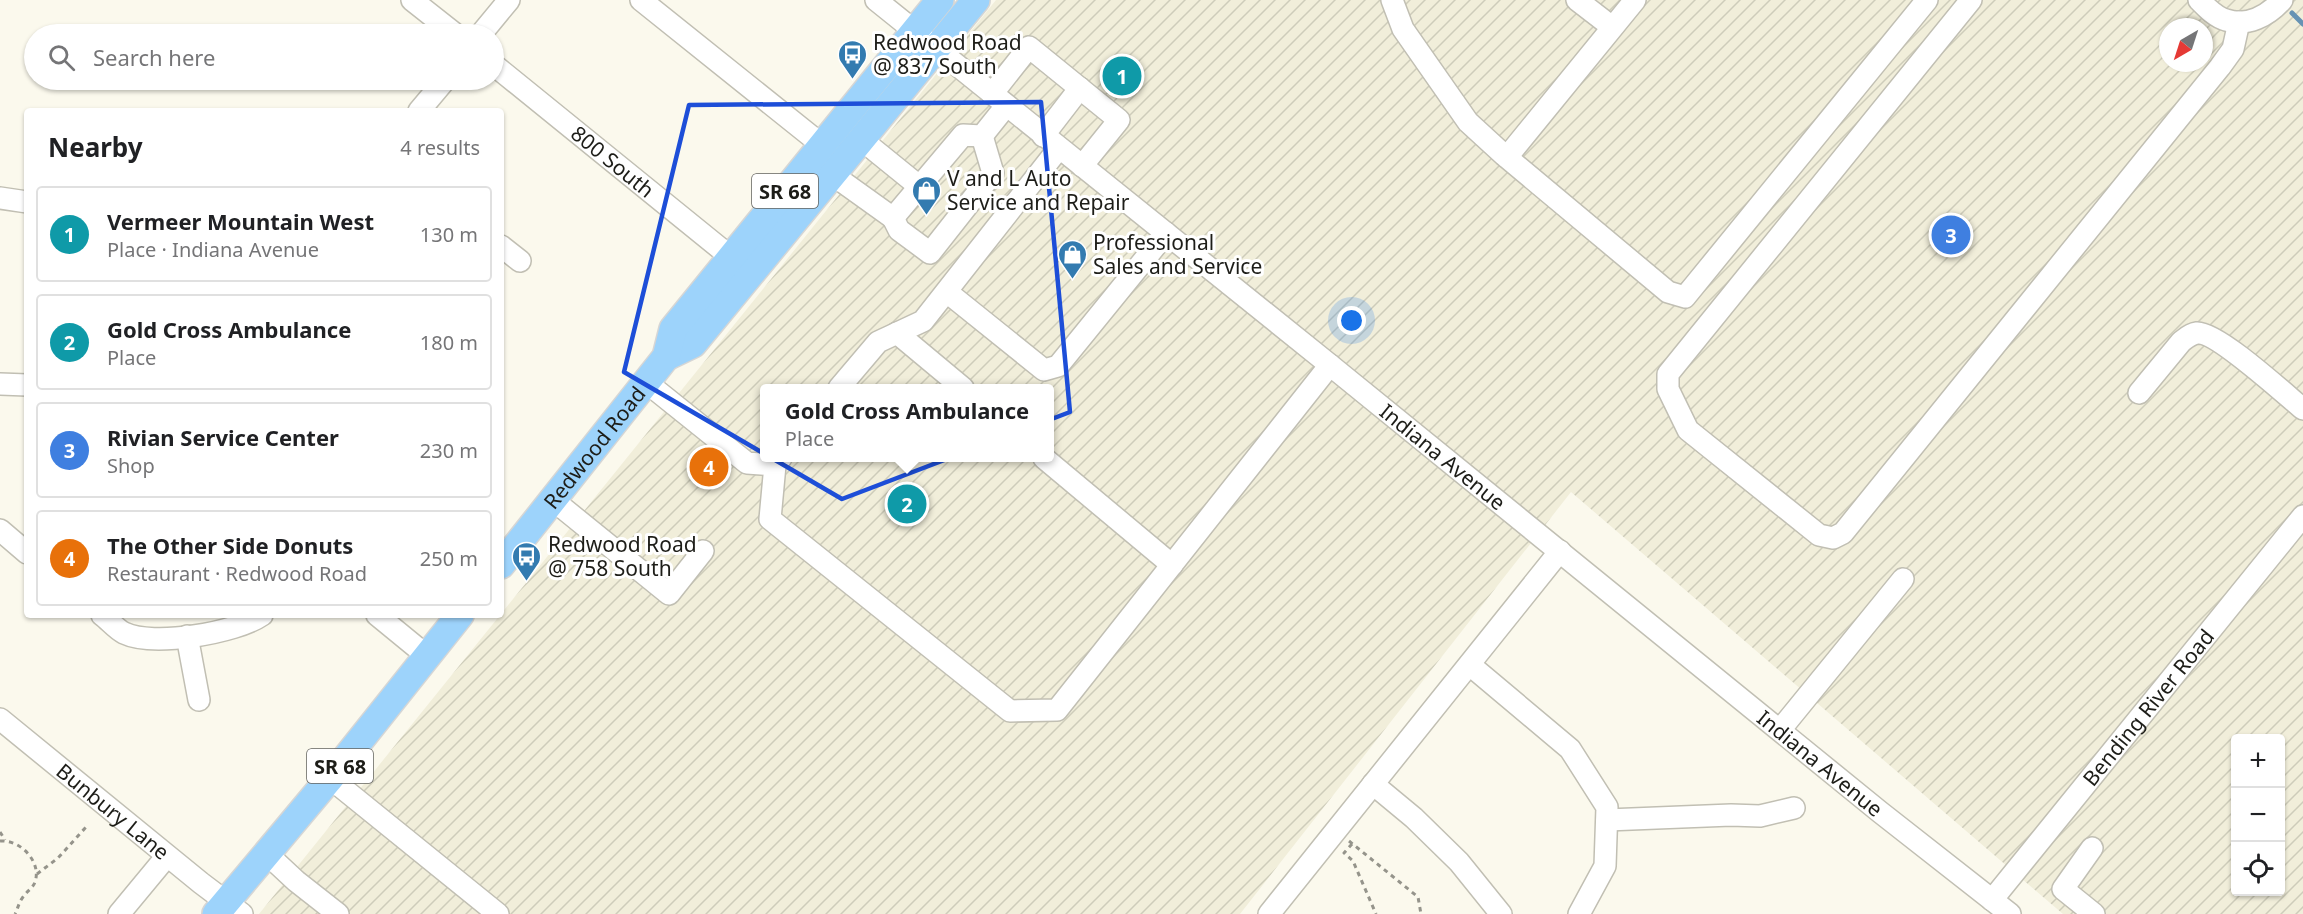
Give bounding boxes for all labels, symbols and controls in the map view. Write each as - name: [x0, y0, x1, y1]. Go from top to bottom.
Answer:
- north arrow: [2159, 18, 2213, 72]
- search box: [24, 24, 504, 90]
- place label: Redwood Road @ 837 South: [873, 28, 1022, 80]
- bus stop icon: Redwood Road @ 837 South: [836, 38, 868, 80]
- icon: search: [45, 41, 78, 74]
- text: Search here: [93, 42, 215, 72]
- pin: 1: [1102, 54, 1142, 98]
- street label: 800 South: [565, 119, 660, 204]
- text: Nearby: [48, 129, 143, 165]
- text: 4 results: [400, 134, 480, 161]
- place label: V and L Auto Service and Repair: [947, 164, 1130, 216]
- road number: SR 68: [752, 174, 818, 208]
- shop icon: V and L Auto Service and Repair: [910, 174, 942, 216]
- text: Vermeer Mountain West: [107, 206, 374, 236]
- pin: 3: [1932, 212, 1970, 258]
- text: 1: [64, 221, 75, 248]
- text: 130 m: [420, 221, 478, 248]
- place label: Professional Sales and Service: [1093, 228, 1262, 280]
- text: Place · Indiana Avenue: [107, 236, 319, 263]
- shop icon: Professional Sales and Service: [1056, 238, 1088, 280]
- your location: [1337, 306, 1366, 335]
- text: Gold Cross Ambulance: [107, 314, 351, 344]
- text: 2: [64, 329, 75, 356]
- text: 180 m: [420, 329, 478, 356]
- text: Place: [107, 344, 156, 371]
- street label: Redwood Road: [537, 381, 651, 514]
- popup: [760, 384, 1054, 462]
- text: Gold Cross Ambulance: [785, 395, 1029, 425]
- street label: Indiana Avenue: [1374, 397, 1512, 516]
- text: Rivian Service Center: [107, 422, 339, 452]
- text: Place: [785, 425, 834, 452]
- text: 3: [64, 437, 75, 464]
- text: 230 m: [420, 437, 478, 464]
- pin: 4: [690, 444, 728, 490]
- text: Shop: [107, 452, 155, 479]
- pin: 2: [888, 482, 926, 526]
- text: The Other Side Donuts: [107, 530, 353, 560]
- place label: Redwood Road @ 758 South: [548, 530, 697, 582]
- bus stop icon: Redwood Road @ 758 South: [511, 540, 543, 582]
- text: 4: [64, 545, 75, 572]
- text: 250 m: [420, 545, 478, 572]
- text: Restaurant · Redwood Road: [107, 560, 367, 587]
- street label: Bending River Road: [2076, 623, 2220, 791]
- street label: Indiana Avenue: [1751, 704, 1889, 823]
- map controls: [2231, 734, 2285, 896]
- button: +: [2231, 734, 2285, 788]
- road number: SR 68: [307, 749, 373, 783]
- street label: Bunbury Lane: [51, 757, 175, 866]
- button: −: [2231, 788, 2285, 842]
- button: locate: [2231, 842, 2285, 896]

